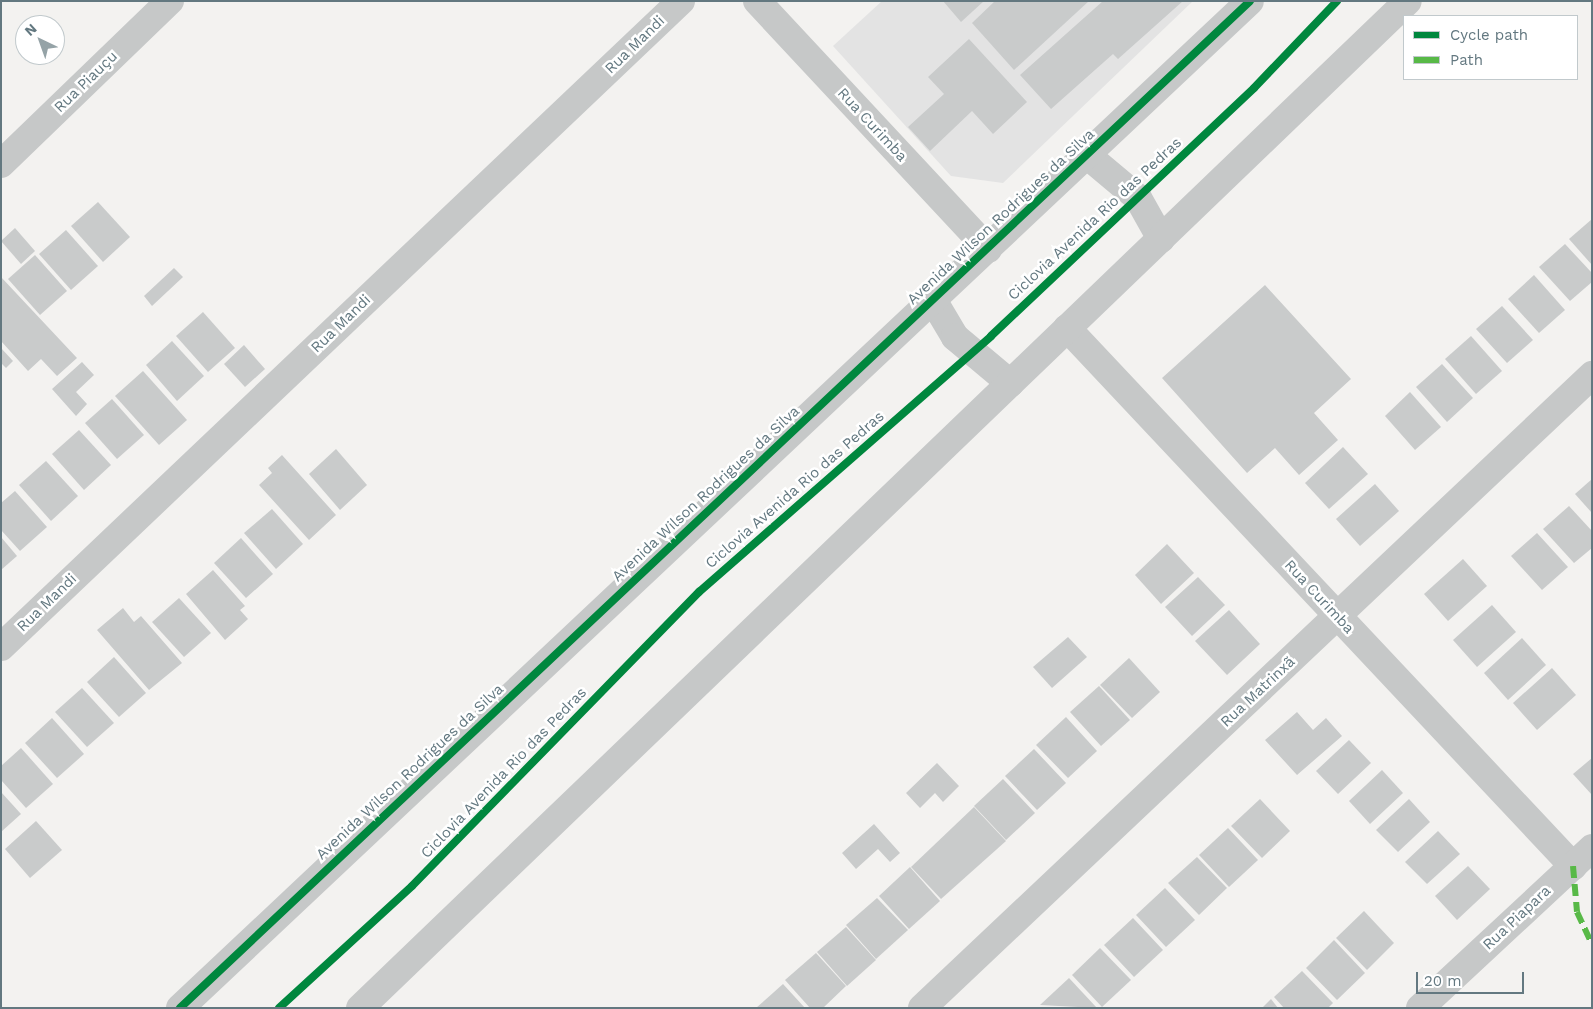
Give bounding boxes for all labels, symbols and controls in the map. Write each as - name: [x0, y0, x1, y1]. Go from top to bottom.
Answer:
- street label: Rua Mandi: [601, 12, 669, 78]
- north arrow: [15, 15, 65, 65]
- legend: [1403, 15, 1578, 80]
- text: N: [21, 20, 40, 39]
- text: Cycle path: [1450, 26, 1528, 44]
- street label: Rua Piauçu: [51, 47, 121, 117]
- text: Path: [1450, 51, 1483, 69]
- street label: Rua Curimba: [833, 84, 911, 166]
- street label: Avenida Wilson Rodrigues da Silva: [903, 125, 1099, 309]
- street label: Ciclovia Avenida Rio das Pedras: [1004, 133, 1186, 305]
- street label: Rua Mandi: [307, 291, 375, 357]
- street label: Avenida Wilson Rodrigues da Silva: [608, 402, 804, 586]
- street label: Ciclovia Avenida Rio das Pedras: [702, 407, 888, 573]
- street label: Rua Curimba: [1280, 556, 1358, 638]
- street label: Rua Mandi: [13, 570, 81, 636]
- street label: Rua Matrinxã: [1217, 653, 1299, 731]
- street label: Avenida Wilson Rodrigues da Silva: [312, 680, 508, 864]
- street label: Ciclovia Avenida Rio das Pedras: [417, 683, 591, 863]
- street label: Rua Piapara: [1479, 882, 1555, 954]
- scale bar: [1418, 962, 1526, 994]
- text: 20 m: [1424, 972, 1462, 990]

